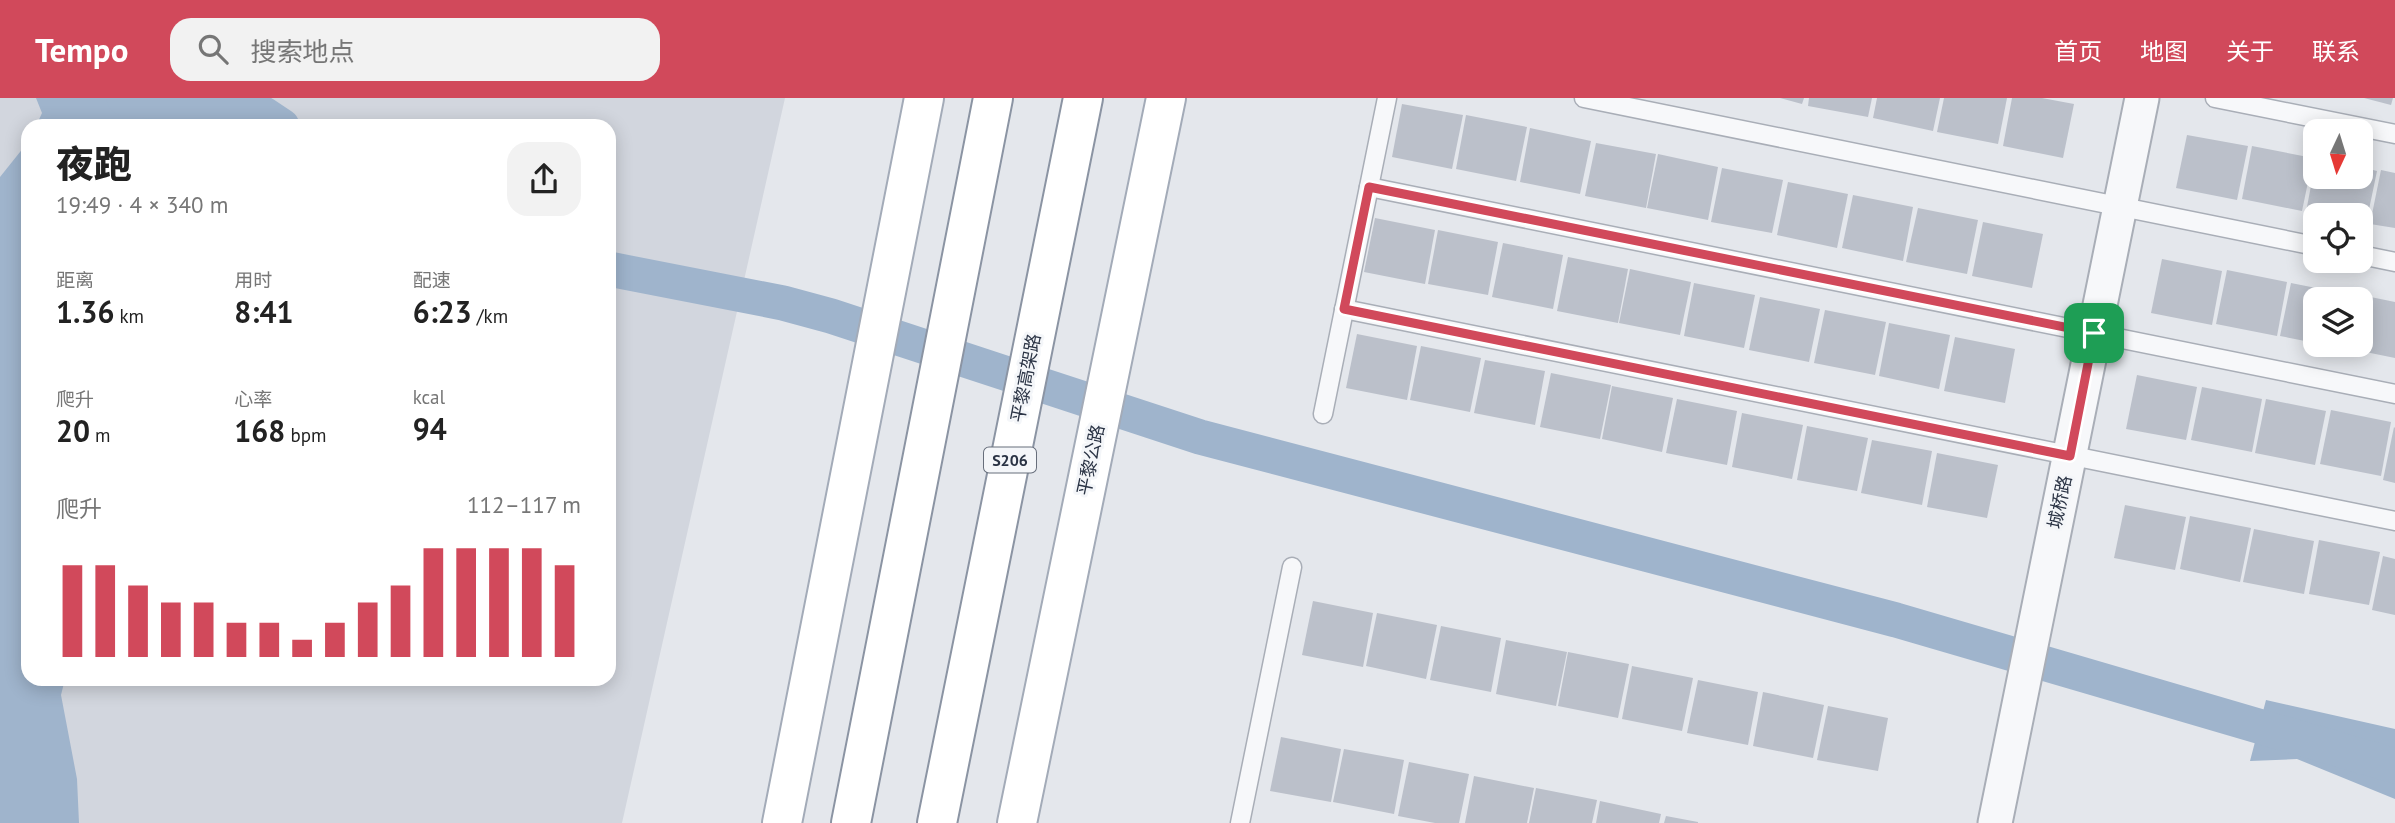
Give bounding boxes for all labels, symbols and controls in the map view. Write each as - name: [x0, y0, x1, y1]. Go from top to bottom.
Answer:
- search box: [170, 18, 660, 81]
- text: Tempo: [35, 28, 128, 71]
- icon: search: [194, 30, 232, 68]
- text: 搜索地点: [250, 35, 354, 68]
- text: 首页: [2054, 36, 2102, 67]
- text: 地图: [2140, 36, 2188, 67]
- text: 关于: [2226, 36, 2274, 67]
- text: 联系: [2312, 36, 2360, 67]
- north arrow: [2303, 119, 2373, 189]
- map controls: [2303, 119, 2373, 357]
- text: 夜跑: [56, 139, 132, 188]
- button: share: [507, 142, 581, 216]
- text: 19:49 · 4 × 340 m: [56, 190, 228, 219]
- button: locate: [2303, 203, 2373, 273]
- text: 距离: [56, 268, 94, 292]
- text: 用时: [234, 268, 272, 292]
- text: 配速: [413, 268, 451, 292]
- button: layers: [2303, 287, 2373, 357]
- text: 1.36: [56, 292, 114, 331]
- text: 8:41: [234, 292, 293, 331]
- text: 6:23: [413, 292, 472, 331]
- pin: [2064, 303, 2124, 363]
- text: km: [114, 304, 144, 328]
- text: /km: [472, 304, 508, 328]
- icon: arrive: [2075, 314, 2113, 352]
- street label: 平黎高架路: [1006, 332, 1045, 424]
- text: kcal: [413, 385, 445, 409]
- text: 爬升: [56, 387, 94, 411]
- text: 心率: [234, 387, 272, 411]
- text: 94: [413, 409, 447, 448]
- text: 20: [56, 411, 90, 450]
- text: 168: [234, 411, 285, 450]
- street label: 平黎公路: [1072, 422, 1109, 498]
- text: m: [90, 423, 111, 447]
- text: bpm: [285, 423, 326, 447]
- road number: S206: [984, 448, 1036, 472]
- street label: 城桥路: [2043, 473, 2076, 531]
- text: 112–117 m: [467, 490, 581, 519]
- text: 爬升: [56, 494, 102, 523]

